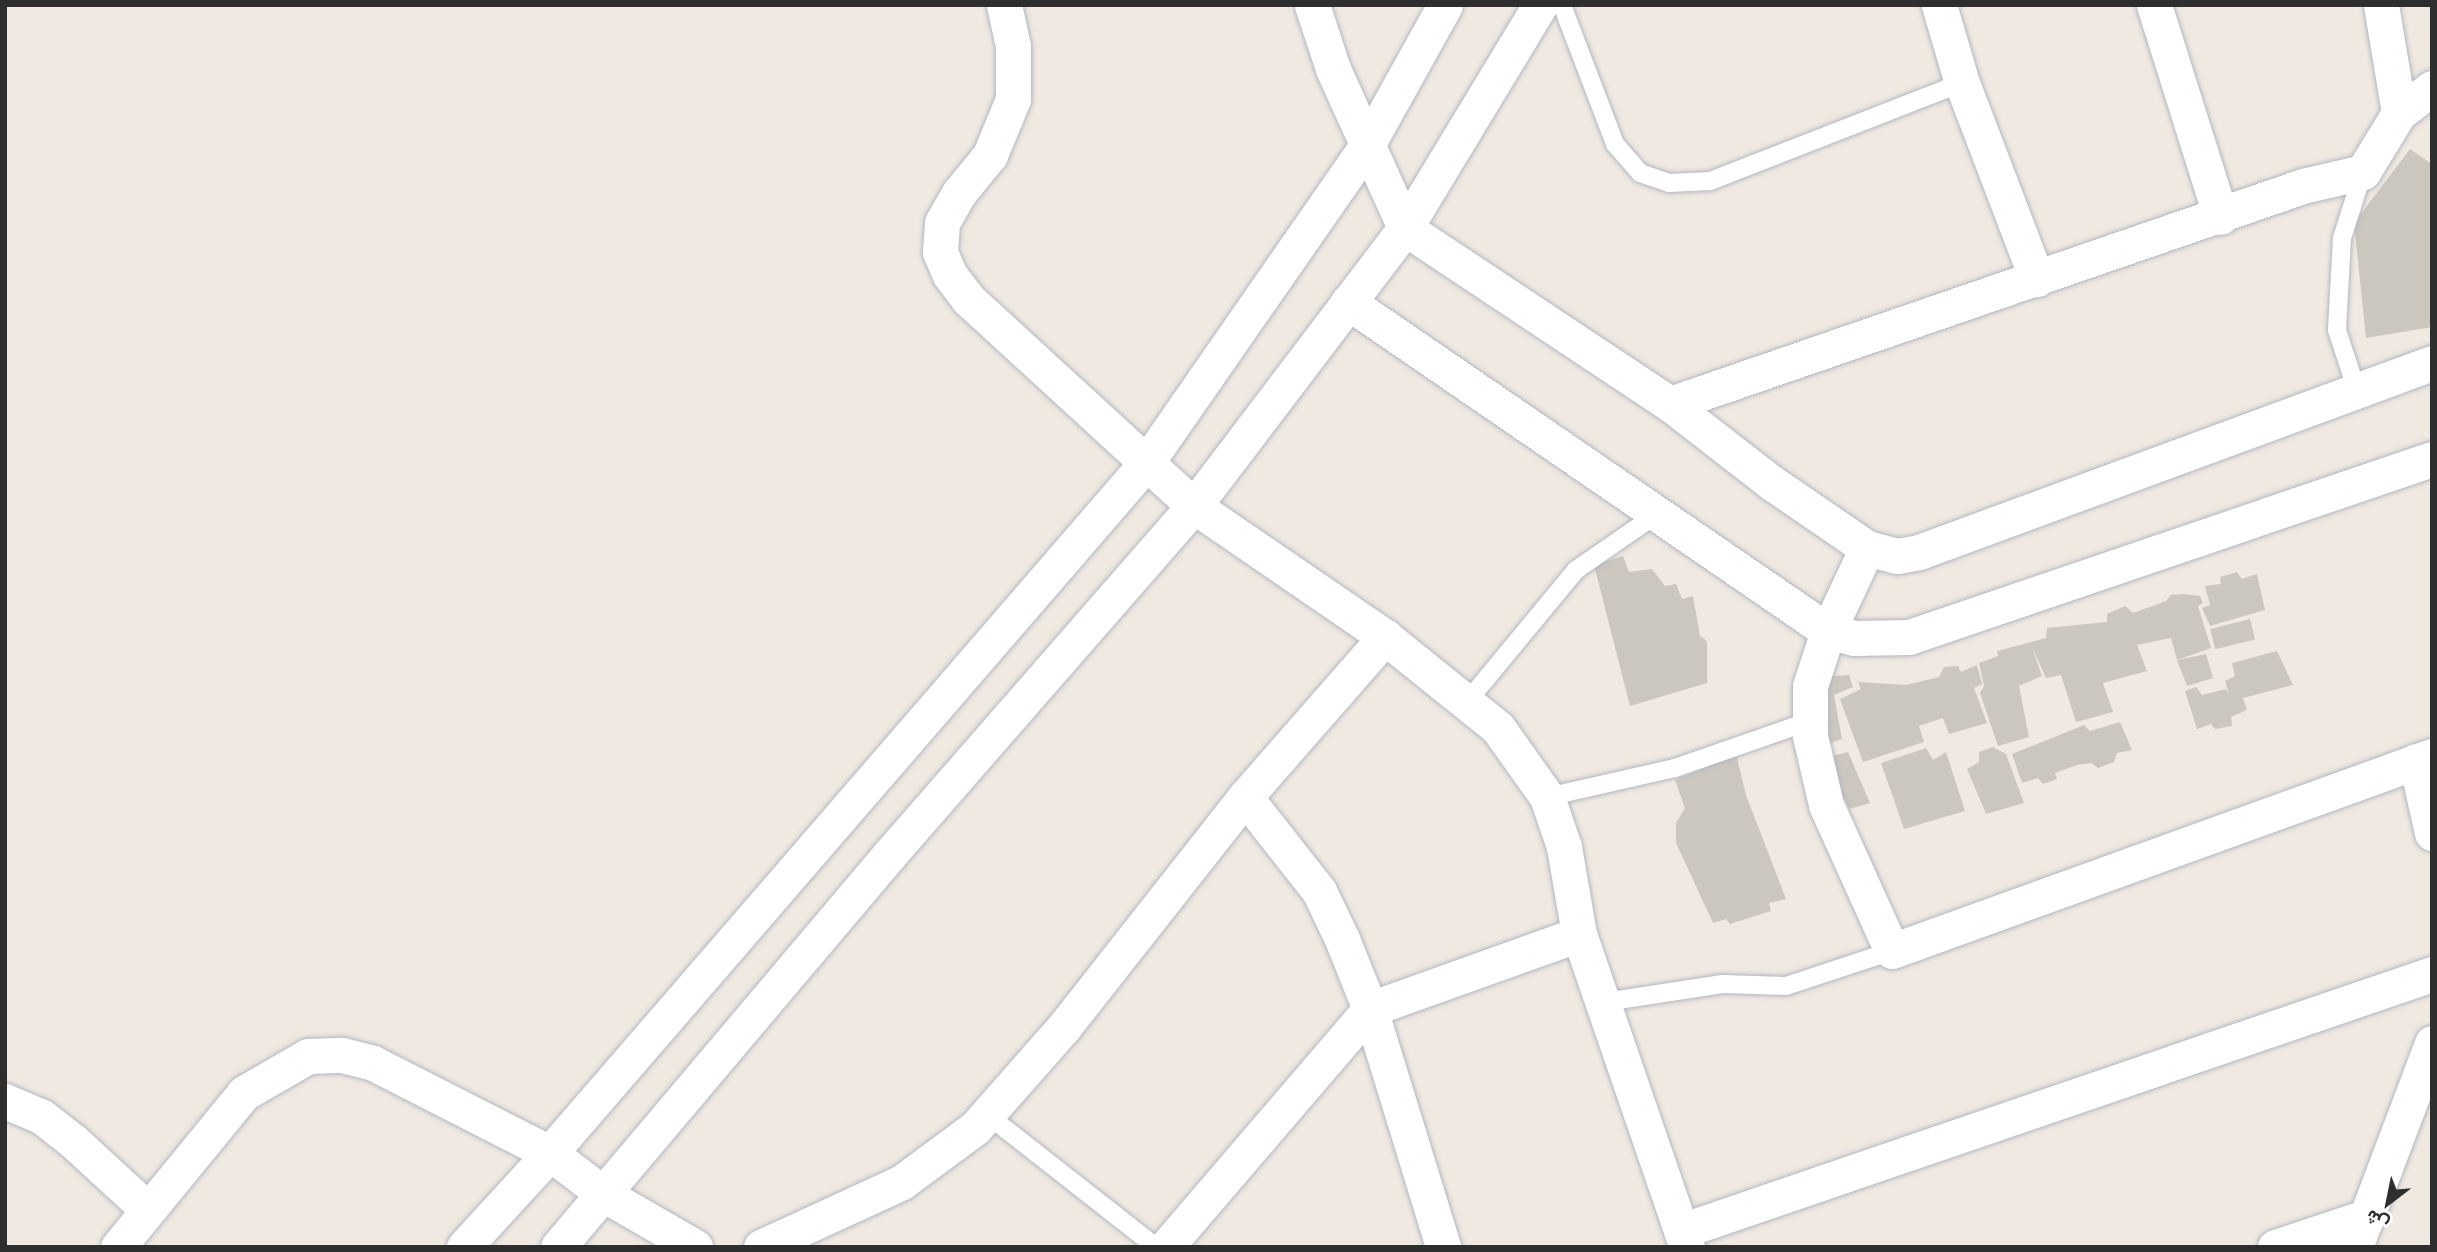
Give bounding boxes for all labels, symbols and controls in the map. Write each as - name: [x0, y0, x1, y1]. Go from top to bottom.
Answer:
- north arrow: [2353, 1168, 2423, 1238]
- text: ش: [2361, 1205, 2392, 1237]

